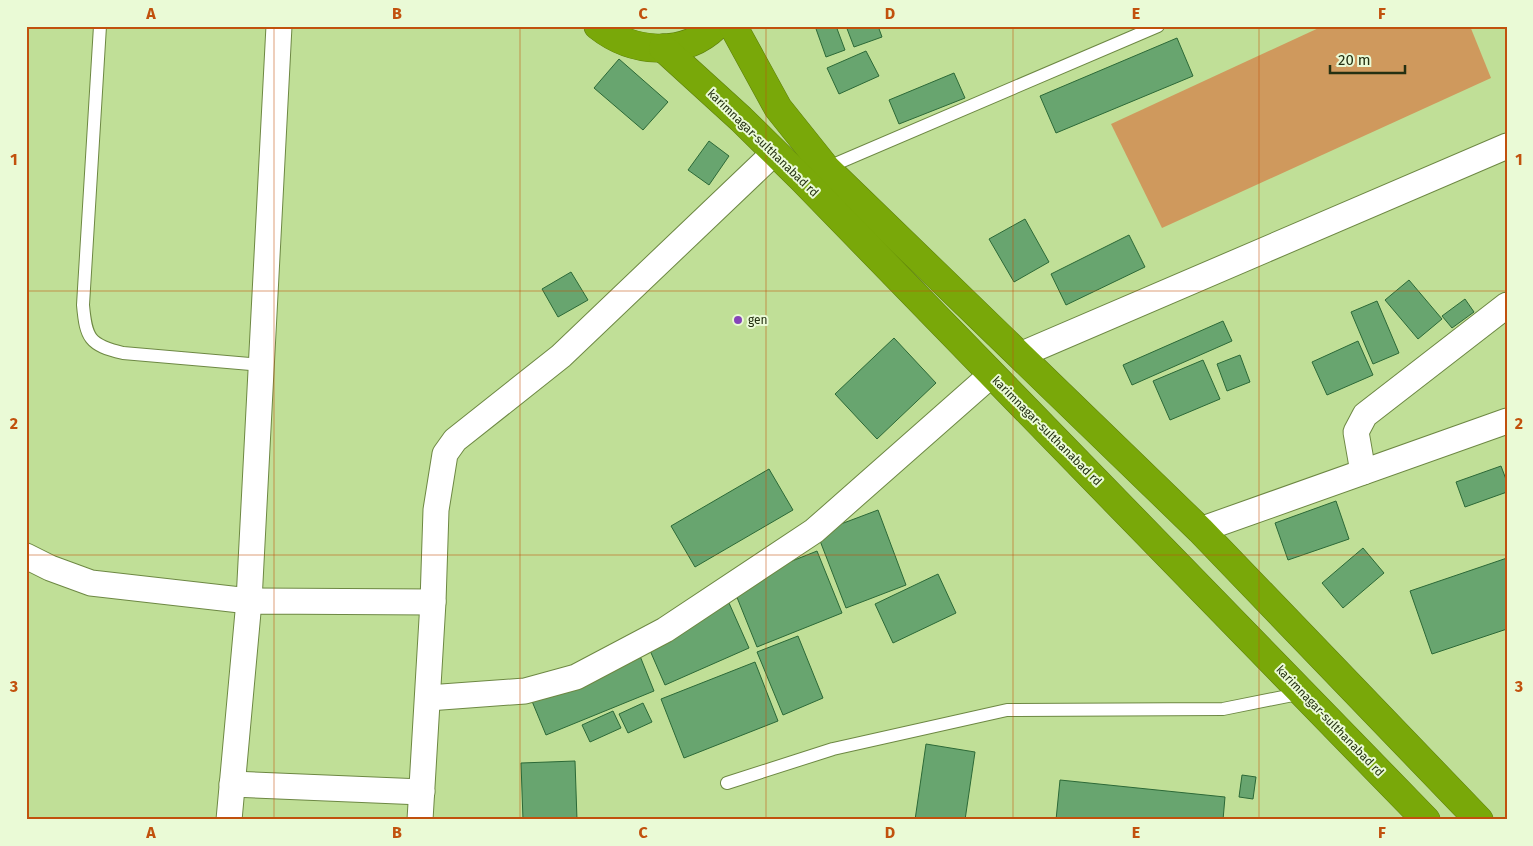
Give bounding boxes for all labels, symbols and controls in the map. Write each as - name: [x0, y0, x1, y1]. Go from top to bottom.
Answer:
- text: A: [145, 4, 156, 23]
- text: B: [392, 4, 402, 23]
- text: C: [638, 4, 648, 23]
- text: D: [885, 4, 895, 23]
- text: E: [1132, 4, 1140, 23]
- text: F: [1378, 4, 1386, 23]
- scale bar: [1330, 42, 1406, 74]
- text: 20 m: [1338, 51, 1371, 69]
- street label: karimnagar-sulthanabad rd: [705, 86, 821, 200]
- text: 1: [10, 150, 18, 169]
- text: 1: [1515, 150, 1523, 169]
- place label: gen: [748, 313, 768, 327]
- marker: gen: [732, 314, 744, 326]
- street label: karimnagar-sulthanabad rd: [989, 373, 1105, 489]
- text: 2: [10, 414, 18, 433]
- text: 2: [1515, 414, 1523, 433]
- street label: karimnagar-sulthanabad rd: [1273, 663, 1387, 779]
- text: 3: [9, 677, 18, 696]
- text: 3: [1514, 677, 1523, 696]
- text: A: [145, 823, 156, 842]
- text: B: [392, 823, 402, 842]
- text: C: [638, 823, 648, 842]
- text: D: [885, 823, 895, 842]
- text: E: [1132, 823, 1140, 842]
- text: F: [1378, 823, 1386, 842]

